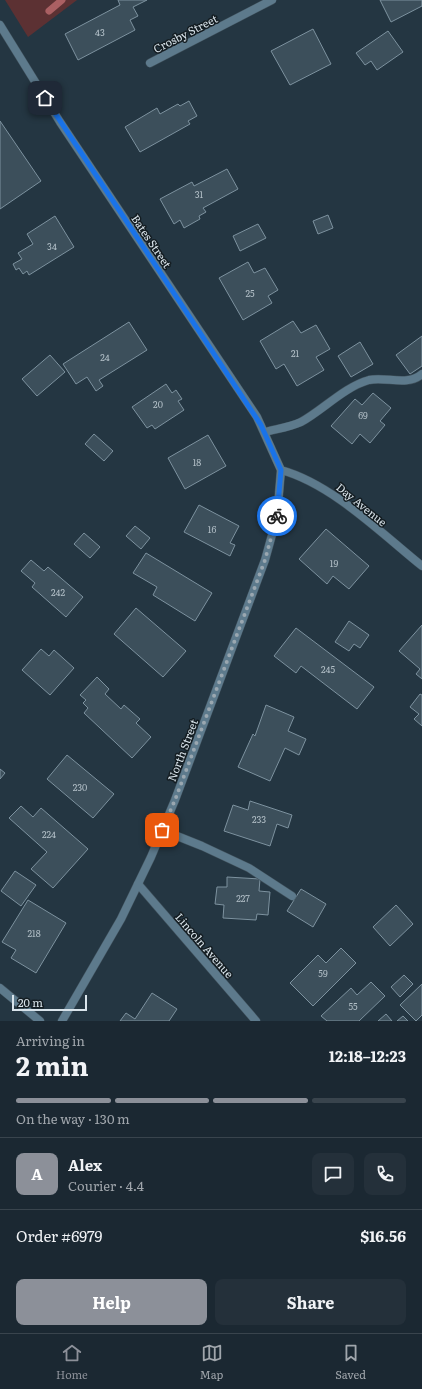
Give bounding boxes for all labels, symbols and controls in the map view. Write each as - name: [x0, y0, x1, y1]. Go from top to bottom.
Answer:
- street label: Crosby Street: [150, 10, 220, 56]
- house number: 43: [95, 25, 105, 39]
- pin: [28, 81, 62, 115]
- icon: home: [34, 87, 56, 109]
- house number: 31: [195, 187, 204, 201]
- street label: Bates Street: [128, 211, 176, 271]
- house number: 34: [47, 239, 57, 253]
- house number: 25: [245, 286, 255, 300]
- house number: 21: [291, 346, 299, 360]
- house number: 24: [100, 350, 110, 364]
- house number: 20: [153, 397, 163, 411]
- house number: 69: [358, 408, 368, 422]
- house number: 18: [193, 455, 201, 469]
- street label: Day Avenue: [333, 479, 391, 530]
- courier: [257, 496, 297, 536]
- icon: bike: [266, 505, 288, 527]
- house number: 16: [208, 522, 216, 536]
- house number: 19: [330, 556, 338, 570]
- house number: 242: [51, 585, 65, 599]
- house number: 245: [321, 662, 335, 676]
- street label: North Street: [163, 716, 201, 783]
- house number: 230: [73, 780, 87, 794]
- house number: 233: [252, 812, 266, 826]
- pin: [145, 813, 179, 847]
- icon: bag: [151, 819, 173, 841]
- house number: 224: [42, 827, 56, 841]
- house number: 227: [236, 891, 250, 905]
- street label: Lincoln Avenue: [172, 909, 238, 981]
- house number: 218: [27, 926, 41, 940]
- house number: 59: [318, 966, 328, 980]
- scale bar: [12, 993, 87, 1012]
- text: 20 m: [18, 994, 43, 1010]
- house number: 55: [348, 999, 358, 1013]
- text: Arriving in: [16, 1031, 85, 1050]
- text: 12:18–12:23: [329, 1044, 406, 1067]
- text: 2 min: [16, 1045, 89, 1084]
- text: On the way · 130 m: [16, 1109, 130, 1128]
- text: Alex: [68, 1153, 102, 1176]
- button: chat: [312, 1153, 354, 1195]
- button: phone: [364, 1153, 406, 1195]
- text: A: [31, 1162, 43, 1185]
- text: Courier · 4.4: [68, 1176, 144, 1195]
- text: Order #6979: [16, 1224, 102, 1247]
- text: $16.56: [360, 1224, 406, 1247]
- button: Help: [16, 1279, 207, 1325]
- button: Share: [215, 1279, 406, 1325]
- tab: Home: [56, 1342, 88, 1382]
- tab: Map: [200, 1342, 223, 1382]
- tab: Saved: [335, 1342, 366, 1382]

